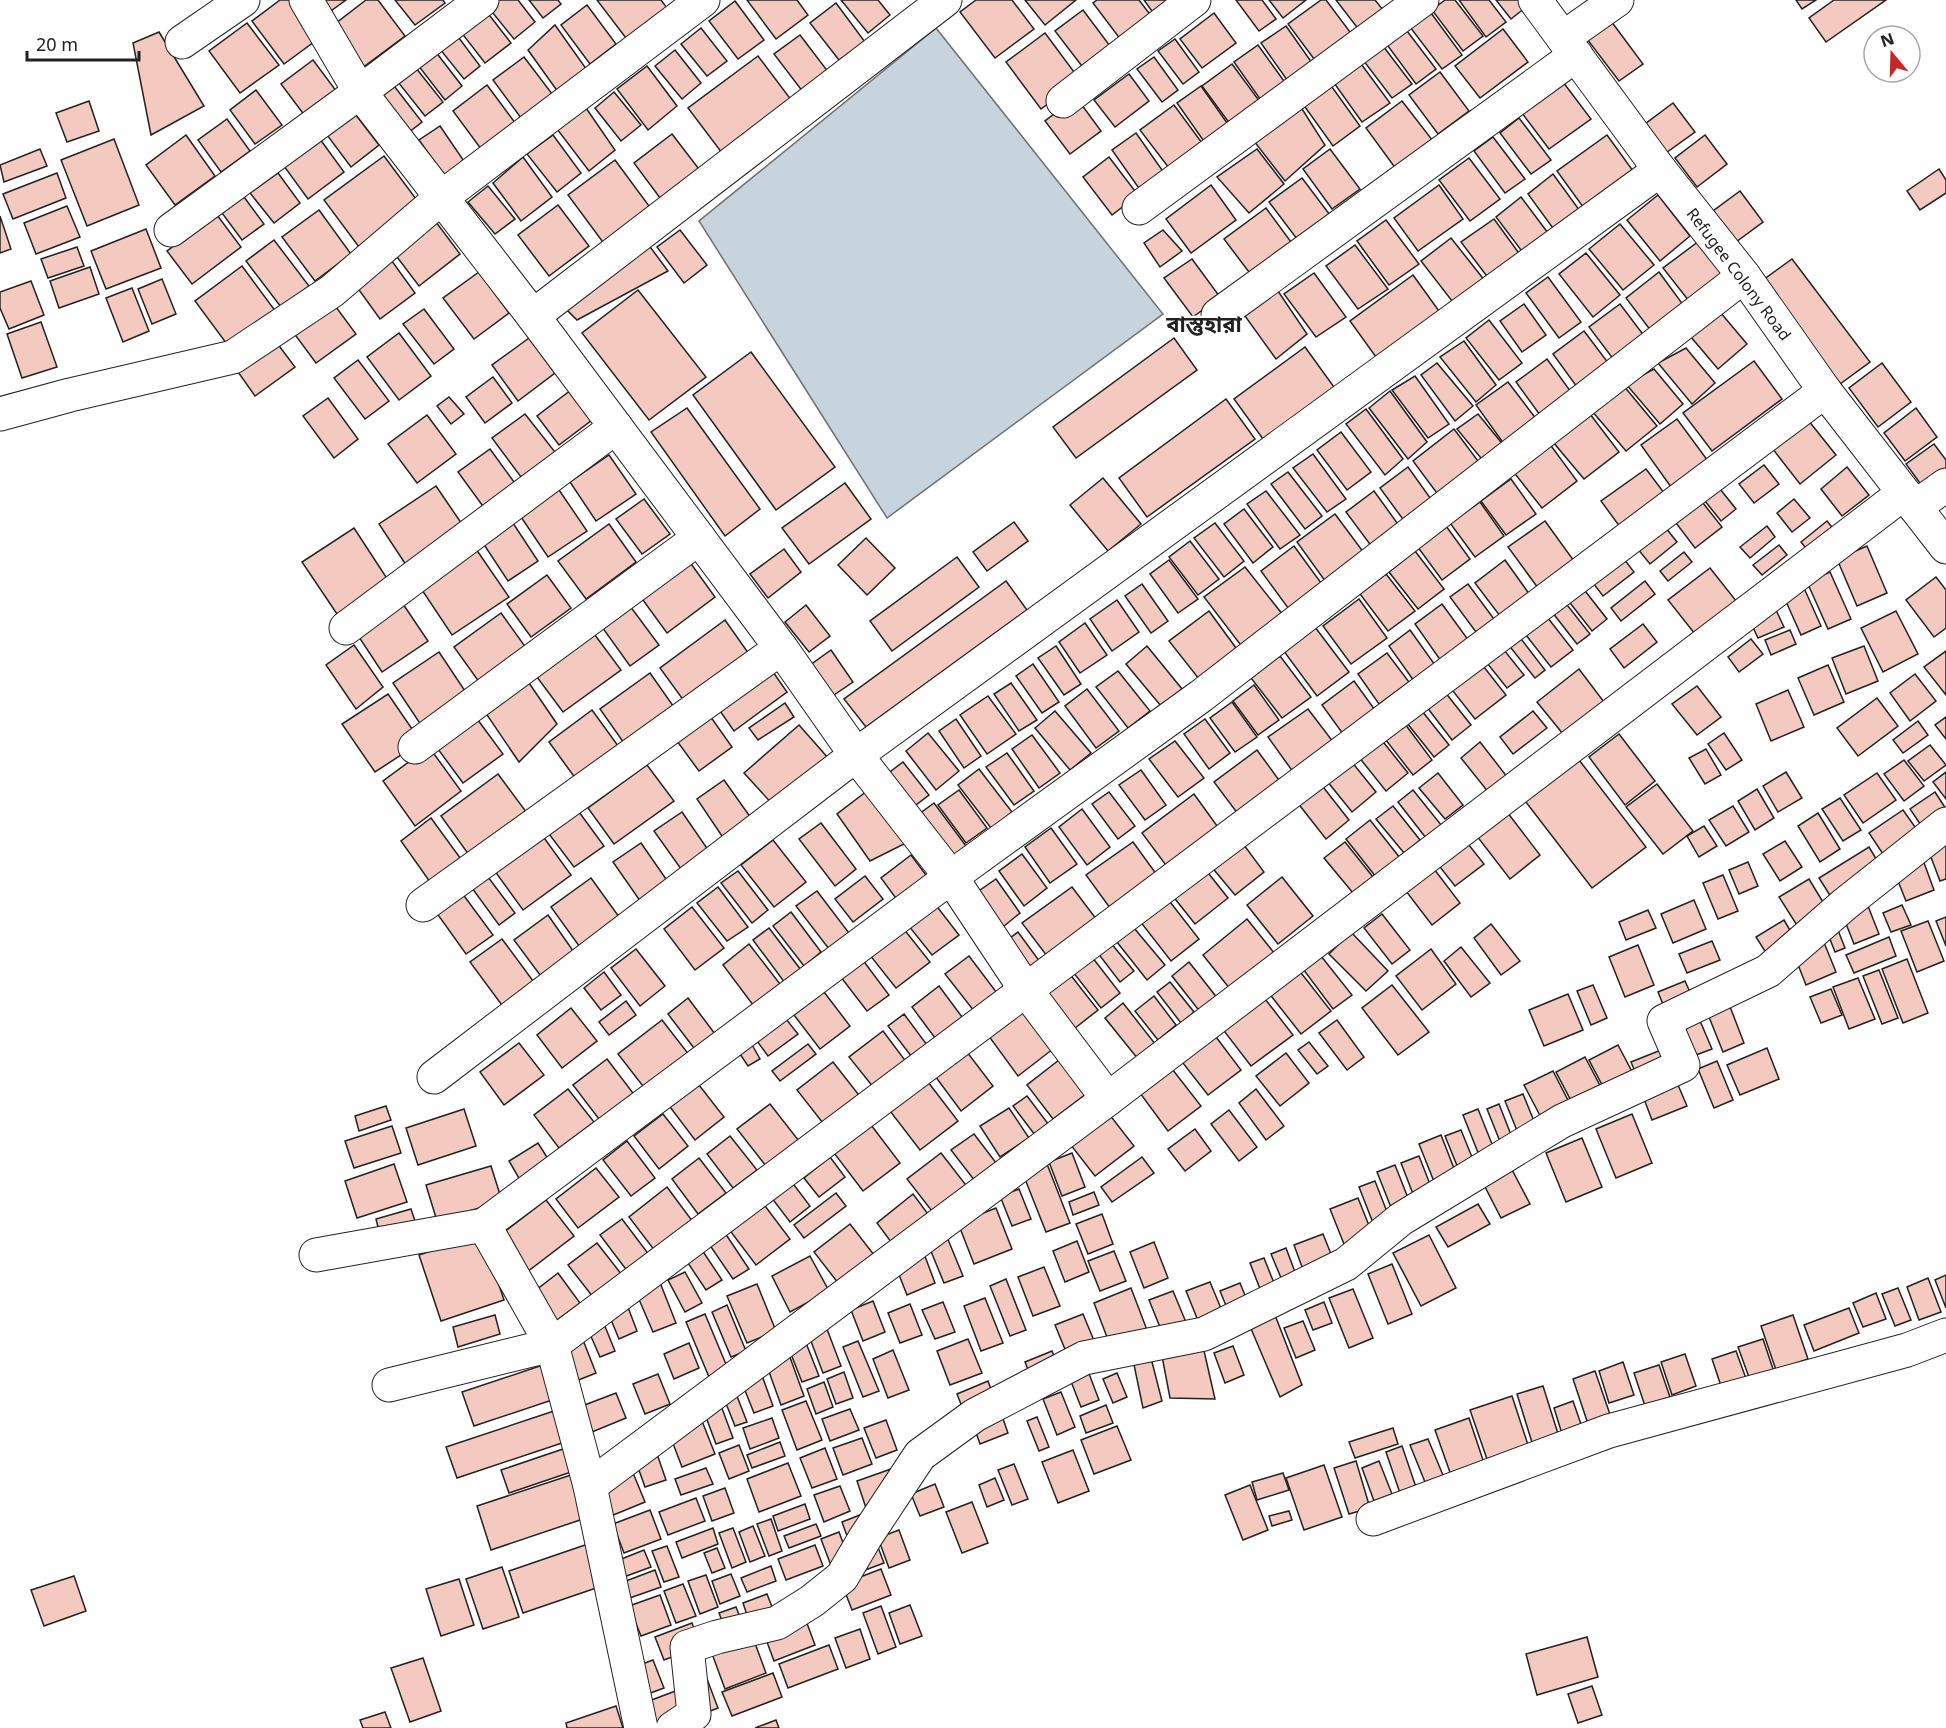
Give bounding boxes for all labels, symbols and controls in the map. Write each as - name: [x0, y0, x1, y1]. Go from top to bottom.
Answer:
- scale bar: [27, 24, 140, 62]
- north arrow: [1862, 24, 1922, 84]
- text: N: [1878, 29, 1897, 54]
- text: 20 m: [36, 34, 78, 58]
- street label: Refugee Colony Road: [1680, 204, 1795, 346]
- district label: বাস্তুহারা: [1165, 312, 1243, 341]

